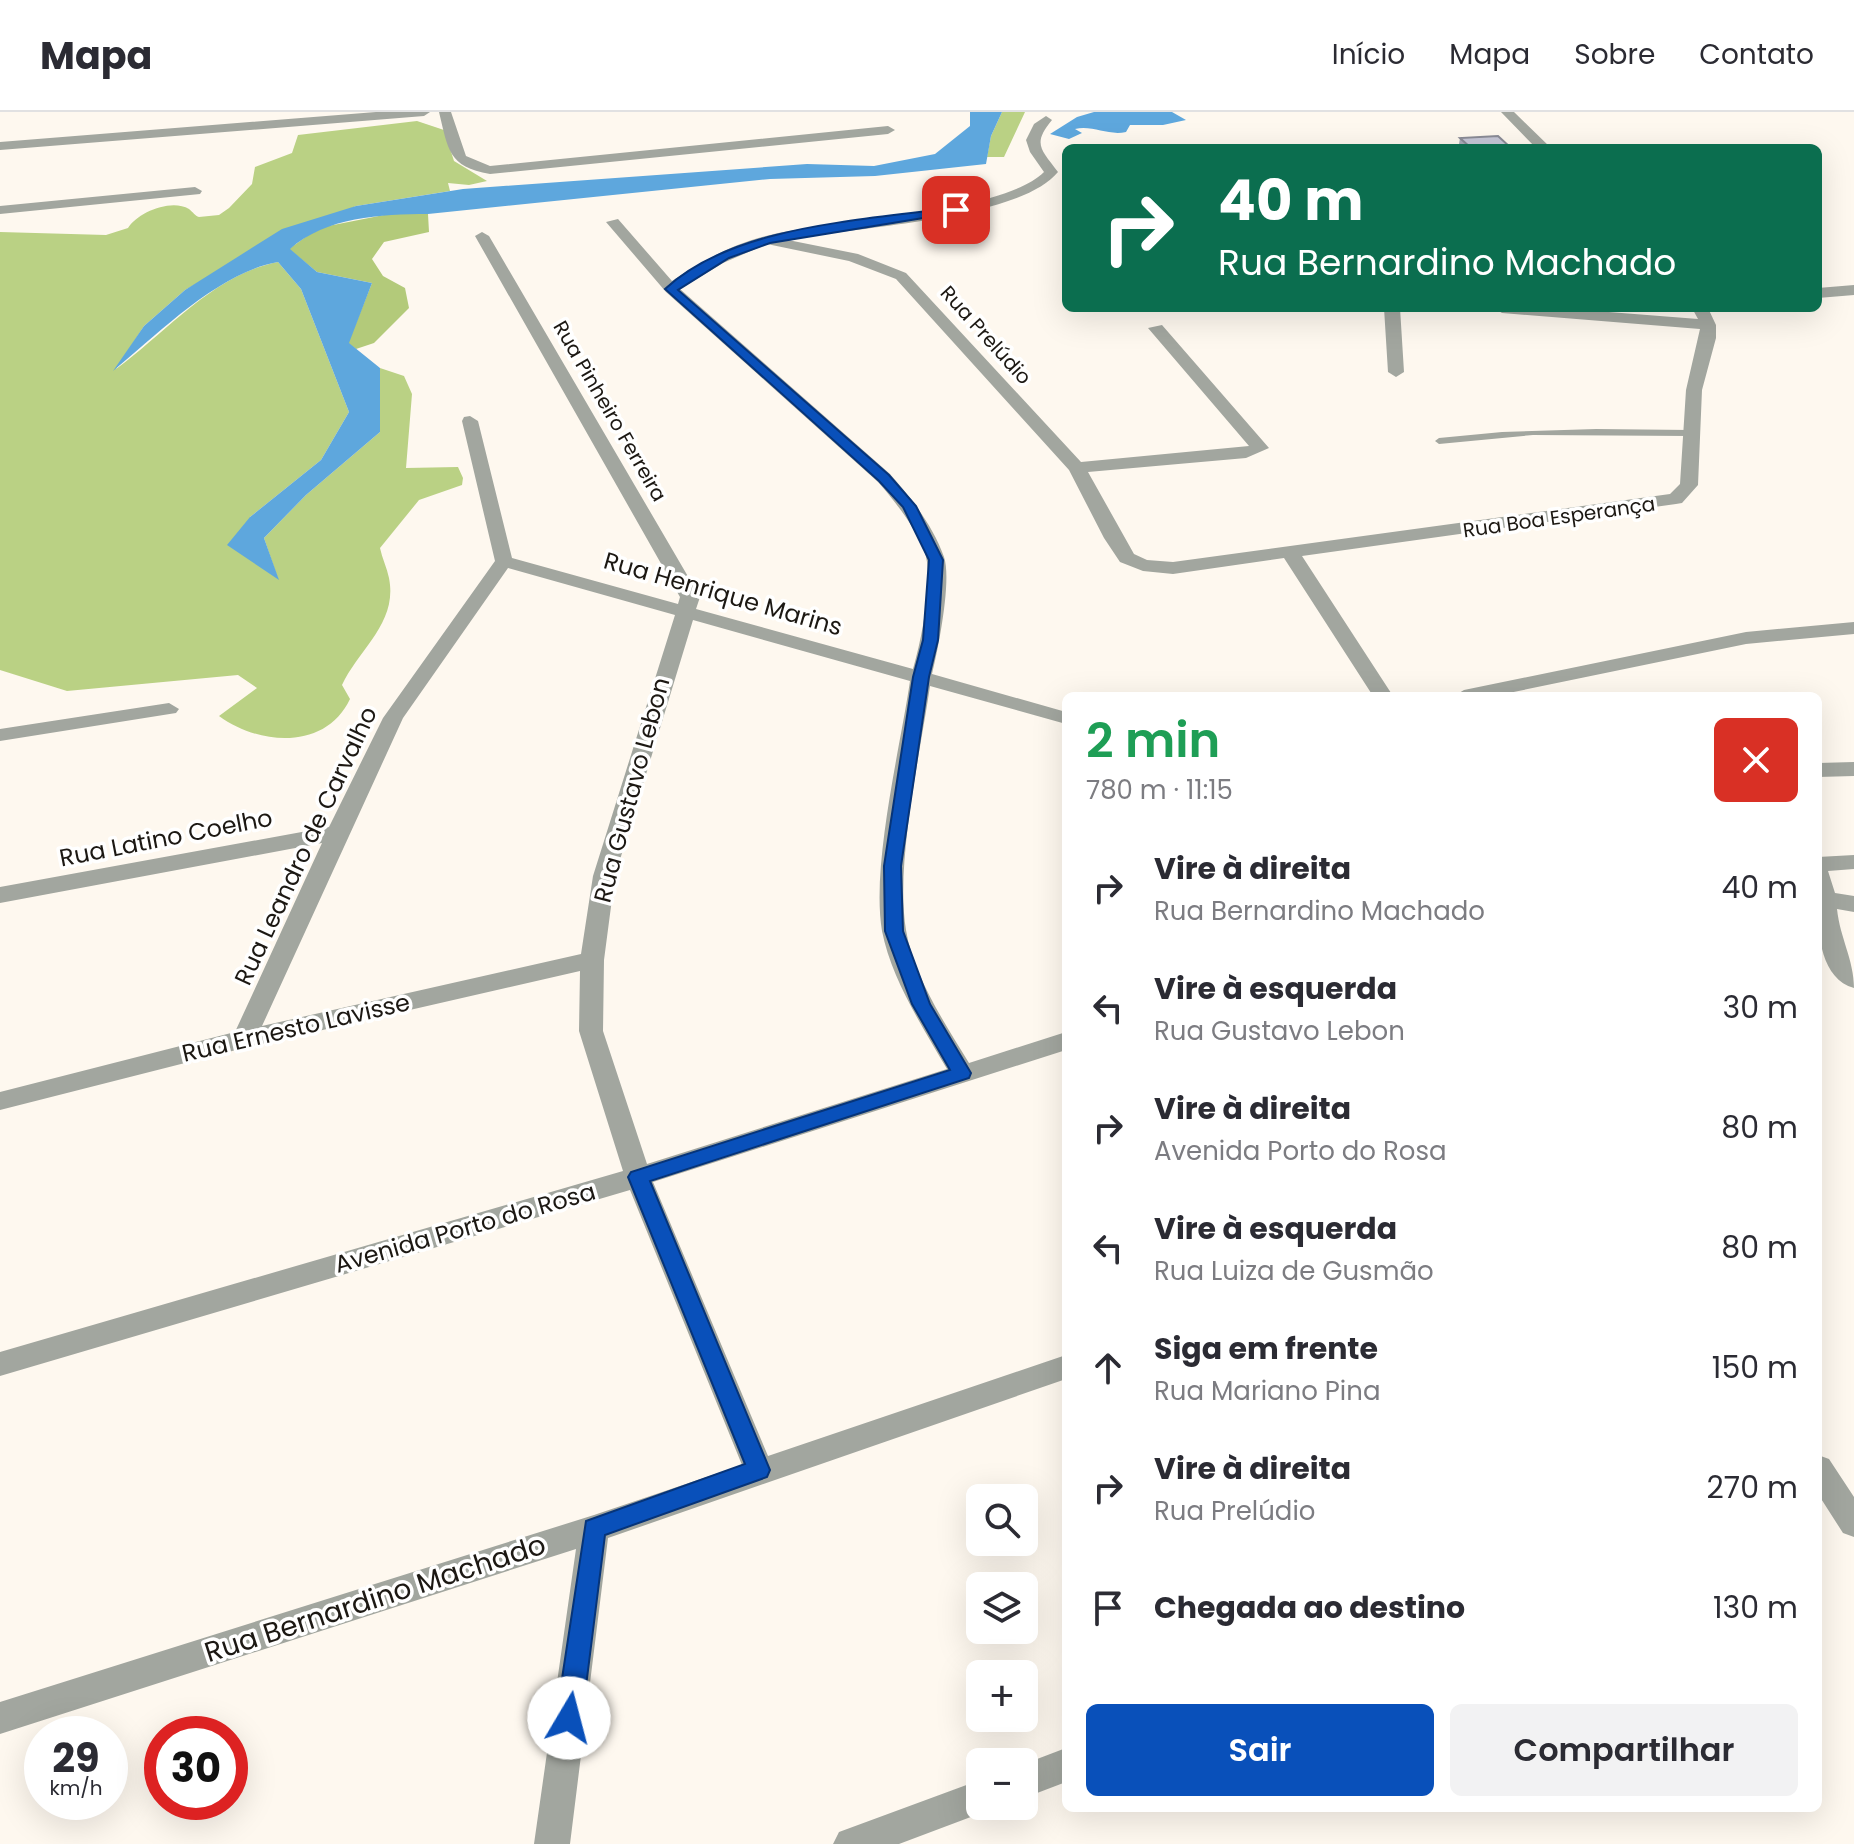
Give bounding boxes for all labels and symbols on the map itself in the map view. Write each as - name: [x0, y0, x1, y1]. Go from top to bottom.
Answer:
- pin: [922, 176, 990, 244]
- street label: Rua Prelúdio: [934, 279, 1038, 391]
- street label: Rua Pinheiro Ferreira: [547, 315, 673, 507]
- street label: Rua Boa Esperança: [1461, 490, 1657, 544]
- street label: Rua Henrique Marins: [600, 544, 846, 643]
- street label: Rua Gustavo Lebon: [586, 674, 677, 906]
- street label: Rua Leandro de Carvalho: [226, 701, 385, 990]
- street label: Rua Latino Coelho: [57, 801, 275, 874]
- street label: Rua Ernesto Lavisse: [179, 985, 413, 1070]
- street label: Avenida Porto do Rosa: [331, 1174, 599, 1281]
- street label: Rua Bernardino Machado: [200, 1525, 551, 1672]
- position arrow: [527, 1676, 611, 1760]
- speed limit sign: 30: [144, 1716, 248, 1820]

